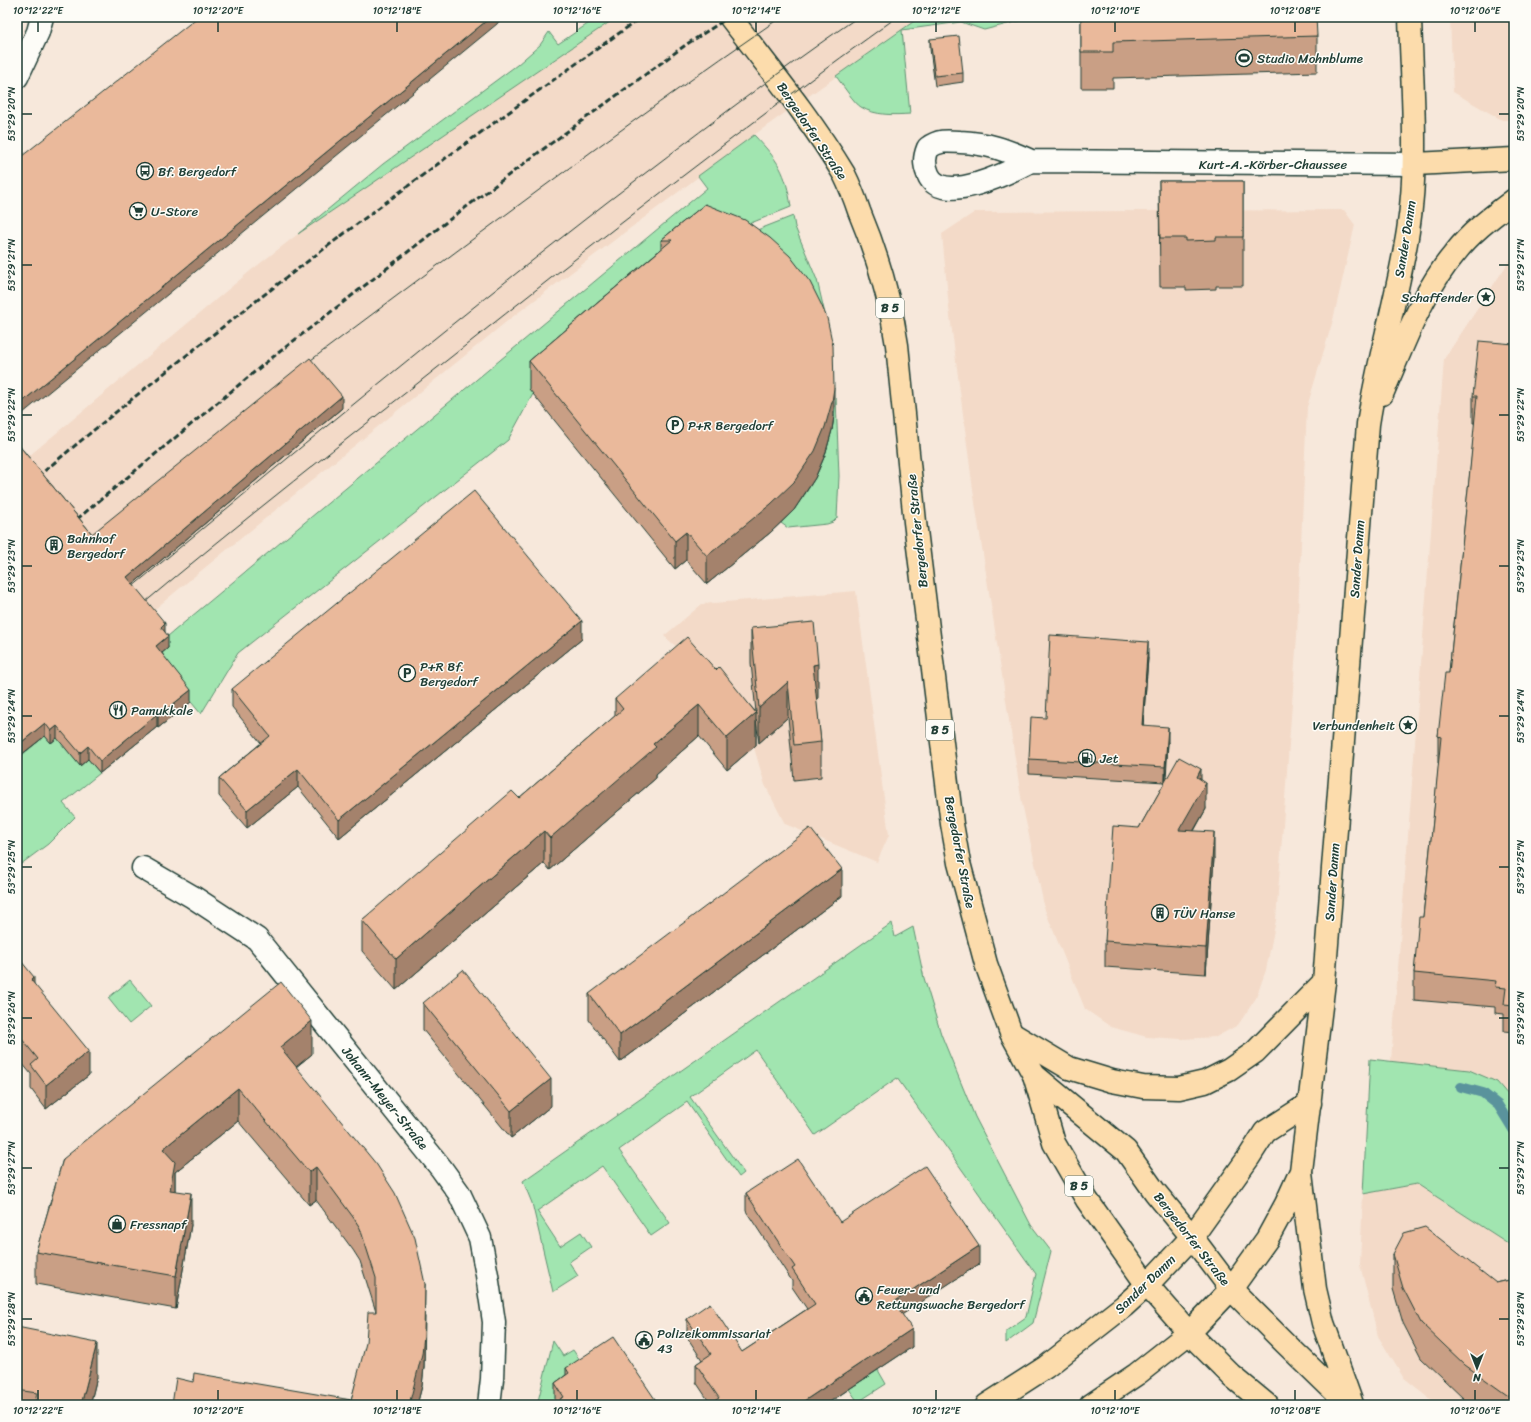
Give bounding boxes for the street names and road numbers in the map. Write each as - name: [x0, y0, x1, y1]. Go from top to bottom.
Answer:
- street label: Bergedorfer Straße: [771, 77, 853, 185]
- street label: Kurt-A.-Körber-Chaussee: [1199, 153, 1347, 176]
- street label: Sander Damm: [1388, 199, 1422, 279]
- road number: B 5: [876, 298, 904, 318]
- street label: Bergedorfer Straße: [900, 473, 934, 589]
- street label: Sander Damm: [1343, 519, 1371, 599]
- road number: B 5: [926, 720, 954, 740]
- street label: Bergedorfer Straße: [938, 794, 982, 910]
- street label: Sander Damm: [1318, 842, 1346, 922]
- street label: Johann-Meyer-Straße: [335, 1040, 434, 1155]
- road number: B 5: [1065, 1176, 1093, 1196]
- street label: Bergedorfer Straße: [1148, 1187, 1236, 1291]
- street label: Sander Damm: [1109, 1249, 1181, 1319]

